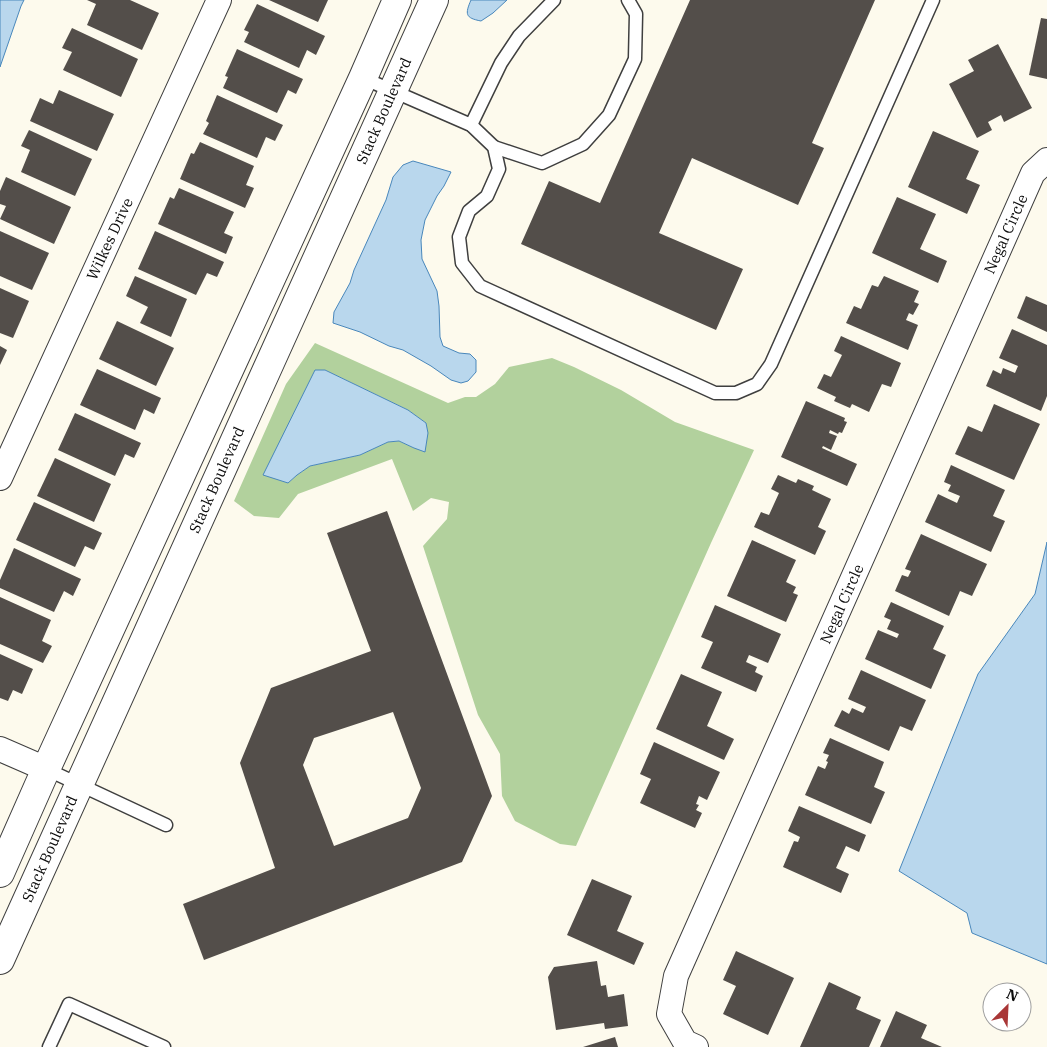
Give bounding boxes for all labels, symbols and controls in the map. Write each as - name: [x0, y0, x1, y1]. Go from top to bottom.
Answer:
- street label: Stack Boulevard: [352, 55, 415, 167]
- street label: Negal Circle: [980, 191, 1032, 277]
- street label: Wilkes Drive: [82, 195, 137, 283]
- street label: Stack Boulevard: [185, 424, 248, 536]
- street label: Negal Circle: [816, 561, 868, 647]
- street label: Stack Boulevard: [18, 793, 81, 905]
- north arrow: [982, 982, 1032, 1032]
- text: N: [1004, 985, 1021, 1006]

